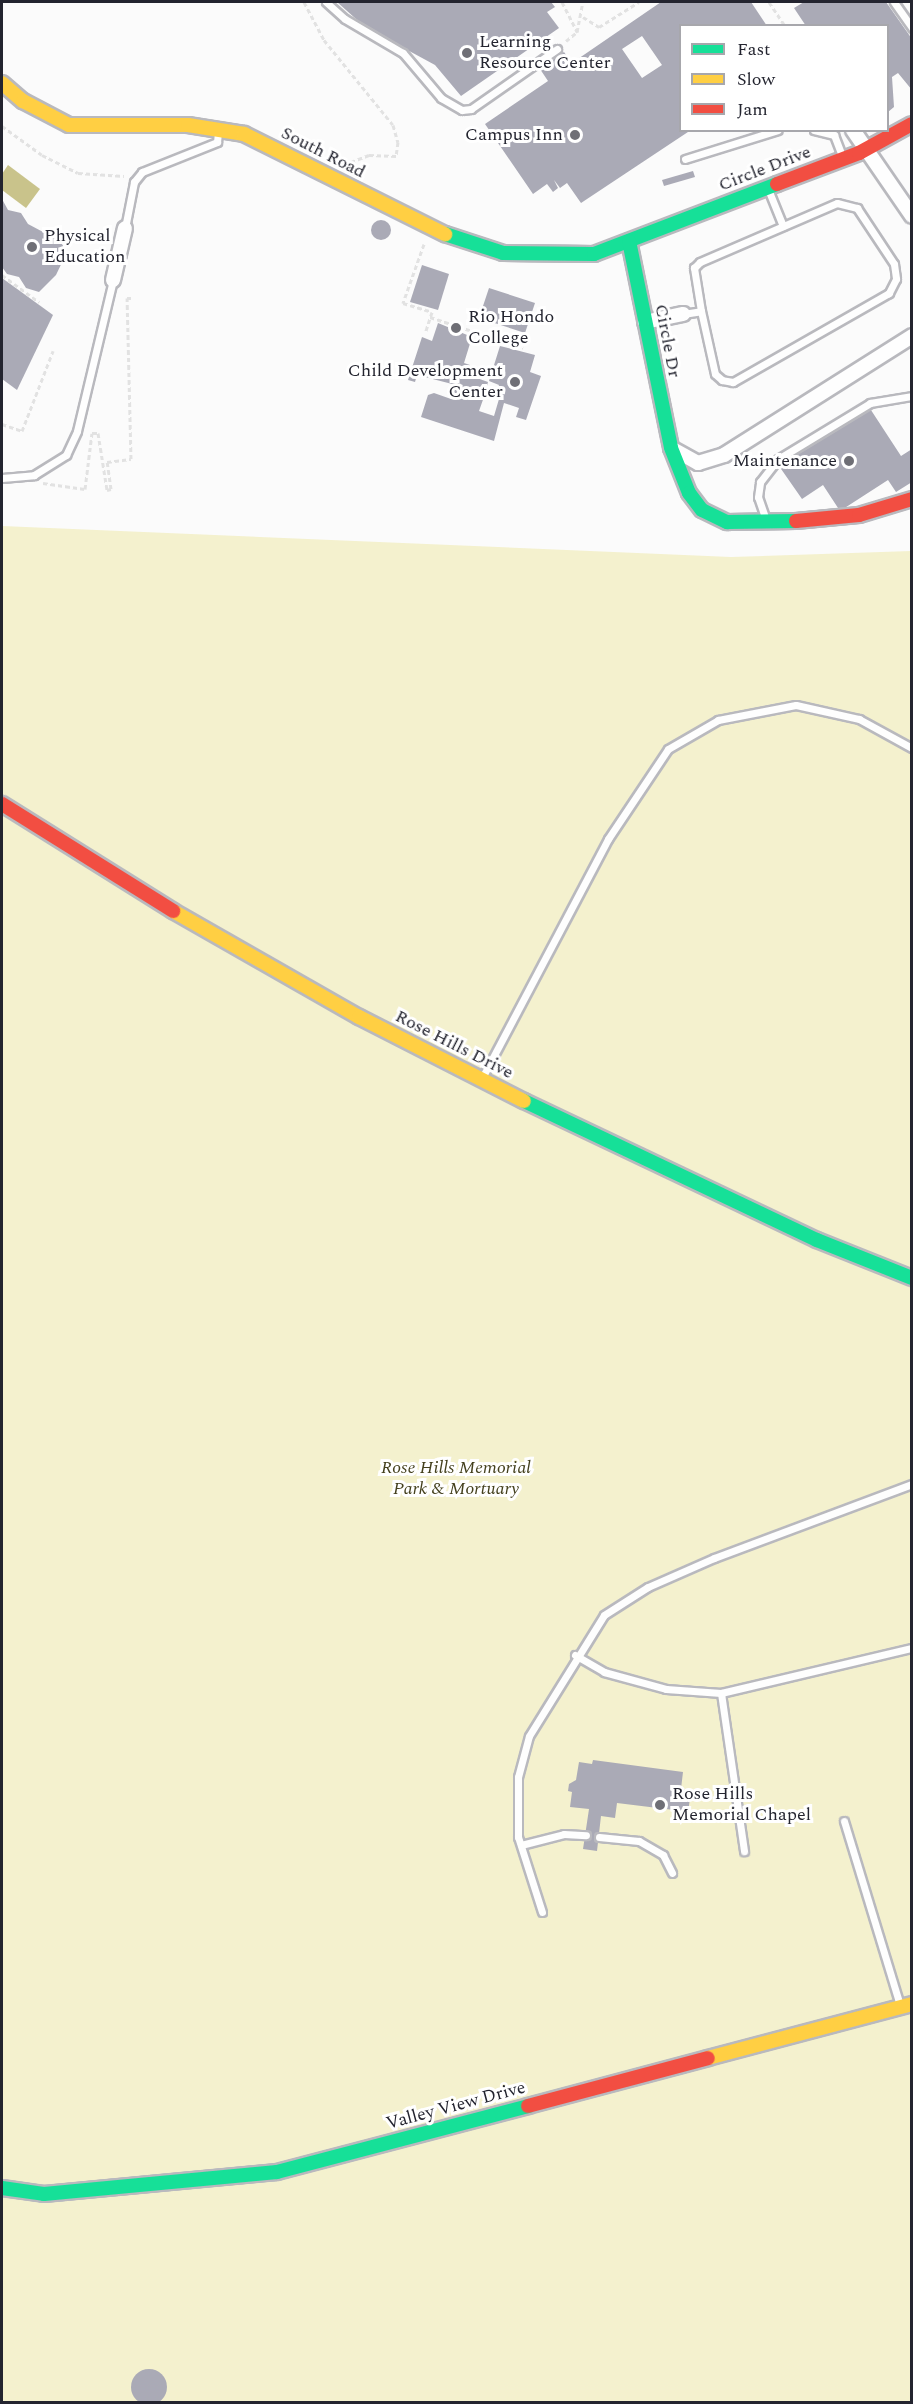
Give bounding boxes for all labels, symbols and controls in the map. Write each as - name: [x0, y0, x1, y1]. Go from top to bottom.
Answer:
- legend: [679, 24, 889, 132]
- place label: Learning Resource Center: [479, 32, 611, 74]
- text: Fast: [737, 36, 770, 63]
- marker: Learning Resource Center: [460, 46, 474, 60]
- text: Slow: [737, 66, 775, 93]
- text: Jam: [737, 96, 768, 123]
- street label: South Road: [277, 123, 369, 183]
- place label: Campus Inn: [465, 124, 563, 146]
- marker: Campus Inn: [568, 128, 582, 142]
- street label: Circle Drive: [716, 142, 814, 196]
- place label: Physical Education: [44, 226, 126, 268]
- marker: Physical Education: [25, 240, 39, 254]
- street label: Circle Dr: [649, 303, 685, 379]
- place label: Rio Hondo College: [468, 307, 554, 350]
- marker: Rio Hondo College: [449, 321, 463, 335]
- place label: Child Development Center: [348, 361, 503, 404]
- marker: Child Development Center: [508, 375, 522, 389]
- place label: Maintenance: [733, 450, 837, 472]
- marker: Maintenance: [842, 454, 856, 468]
- street label: Rose Hills Drive: [391, 1006, 517, 1084]
- park label: Rose Hills Memorial Park & Mortuary: [381, 1458, 531, 1500]
- place label: Rose Hills Memorial Chapel: [672, 1784, 811, 1826]
- marker: Rose Hills Memorial Chapel: [653, 1798, 667, 1812]
- street label: Valley View Drive: [384, 2077, 528, 2135]

